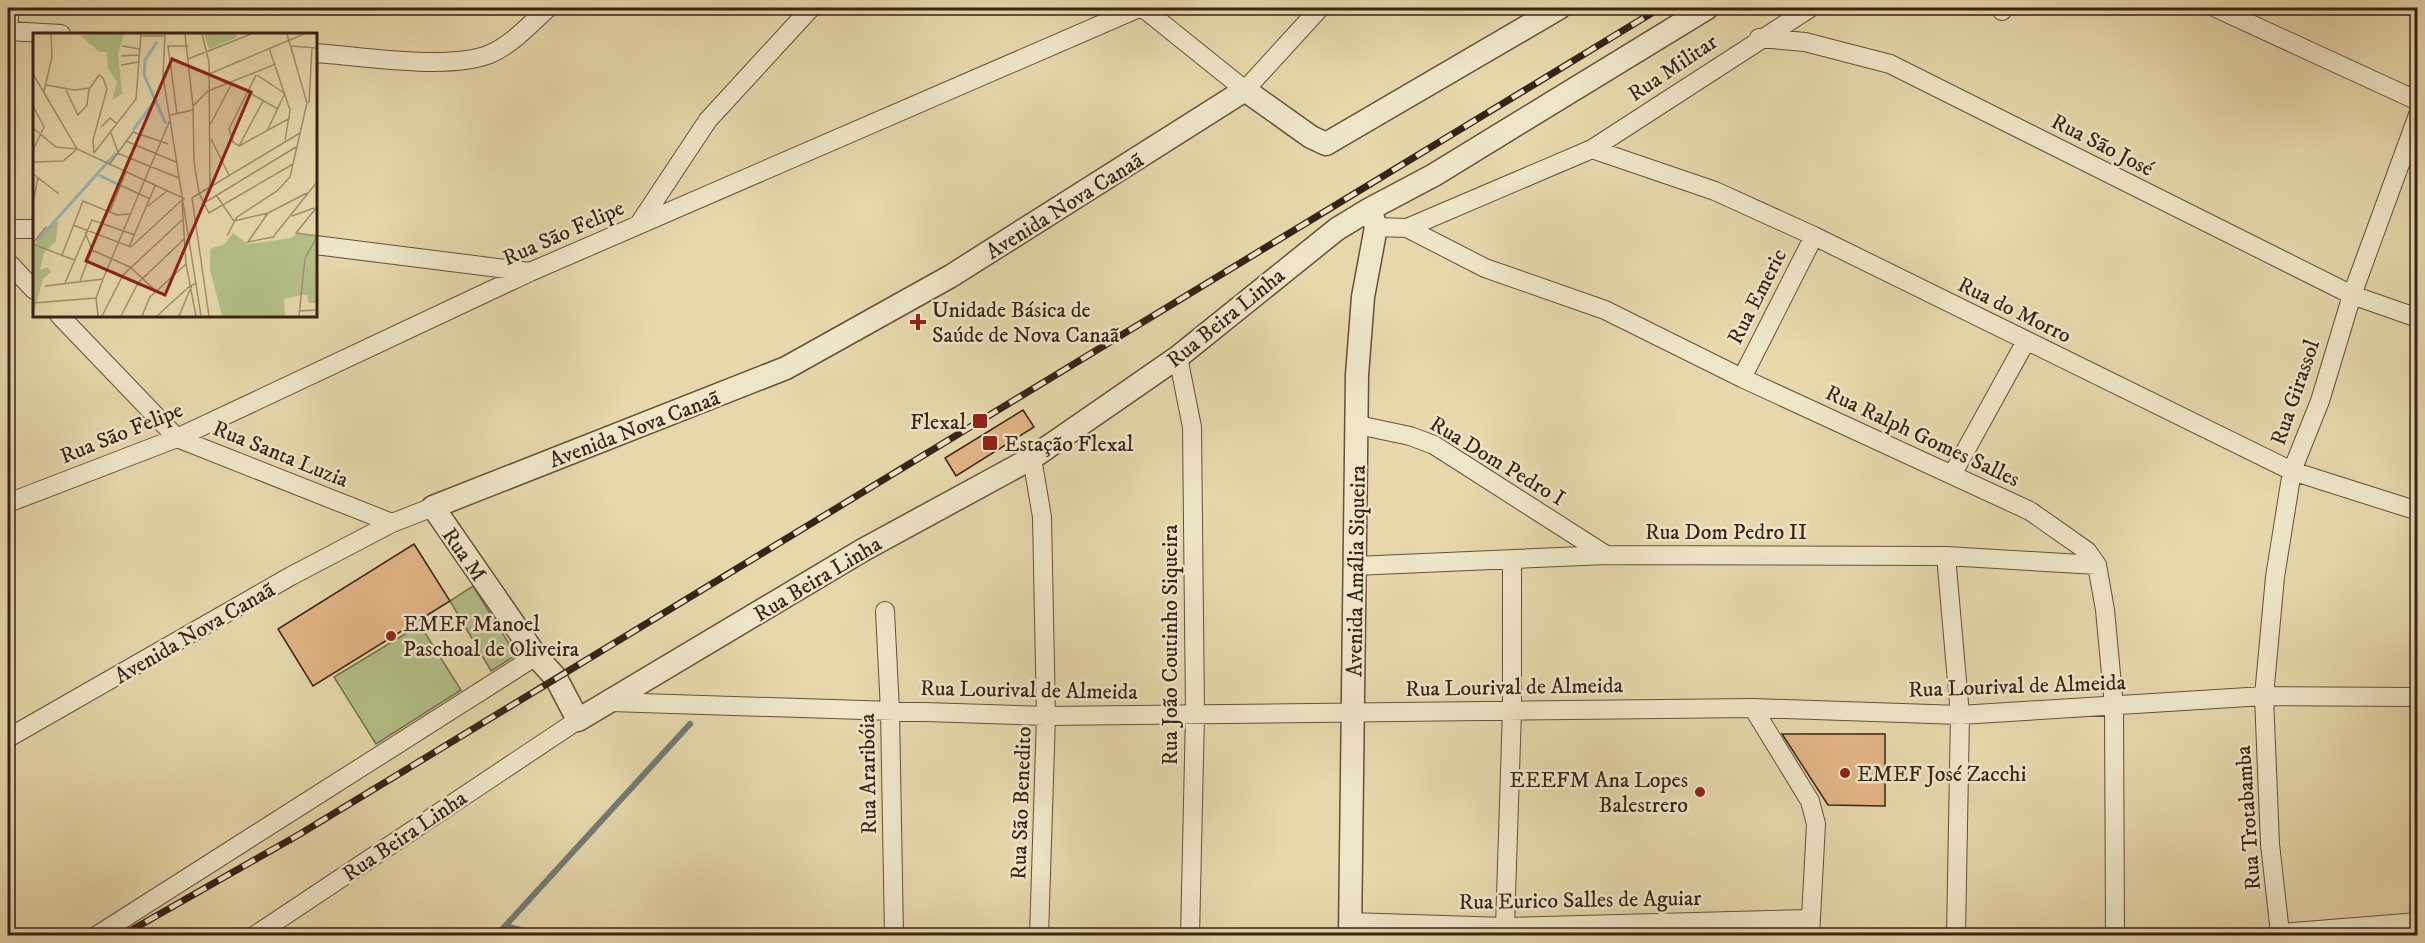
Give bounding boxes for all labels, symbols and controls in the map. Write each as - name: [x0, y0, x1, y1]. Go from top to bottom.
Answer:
- street label: Rua Militar: [1623, 28, 1723, 108]
- inset map: [33, 33, 316, 316]
- street label: Rua São José: [2047, 108, 2158, 183]
- street label: Avenida Nova Canaã: [981, 147, 1149, 266]
- street label: Rua São Felipe: [499, 195, 629, 272]
- street label: Rua Emeric: [1722, 244, 1793, 349]
- street label: Rua Beira Linha: [1161, 262, 1291, 374]
- street label: Rua do Morro: [1953, 271, 2076, 349]
- place label: Unidade Básica de Saúde de Nova Canaã: [932, 297, 1120, 349]
- marker: Unidade Básica de Saúde de Nova Canaã: [909, 313, 927, 331]
- street label: Rua Girassol: [2265, 336, 2326, 449]
- street label: Rua Ralph Gomes Salles: [1821, 379, 2024, 493]
- street label: Avenida Nova Canaã: [545, 384, 724, 474]
- street label: Rua São Felipe: [56, 397, 187, 470]
- place label: Flexal: [910, 409, 966, 436]
- street label: Rua Dom Pedro I: [1425, 410, 1570, 512]
- marker: Flexal: [971, 412, 989, 430]
- street label: Rua Santa Luzia: [209, 415, 353, 494]
- place label: Estação Flexal: [1004, 431, 1134, 458]
- marker: Estação Flexal: [981, 434, 999, 452]
- street label: Avenida Amália Siqueira: [1341, 464, 1372, 677]
- street label: Rua Dom Pedro II: [1645, 519, 1807, 546]
- street label: Rua M: [436, 523, 492, 587]
- street label: Rua João Coutinho Siqueira: [1157, 524, 1184, 766]
- street label: Rua Beira Linha: [749, 530, 887, 628]
- street label: Avenida Nova Canaã: [110, 576, 280, 690]
- place label: EMEF Manoel Paschoal de Oliveira: [403, 611, 580, 663]
- marker: EMEF Manoel Paschoal de Oliveira: [384, 629, 398, 643]
- street label: Rua Lourival de Almeida: [1908, 669, 2127, 704]
- street label: Rua Lourival de Almeida: [1405, 672, 1624, 703]
- street label: Rua Lourival de Almeida: [920, 675, 1139, 706]
- street label: Rua Araribóia: [854, 713, 883, 835]
- street label: Rua São Benedito: [1005, 726, 1038, 880]
- street label: Rua Trotabamba: [2230, 744, 2267, 891]
- place label: EMEF José Zacchi: [1857, 761, 2026, 788]
- marker: EMEF José Zacchi: [1838, 766, 1852, 780]
- place label: EEEFM Ana Lopes Balestrero: [1509, 767, 1688, 819]
- street label: Rua Beira Linha: [338, 784, 473, 888]
- marker: EEEFM Ana Lopes Balestrero: [1693, 785, 1707, 799]
- street label: Rua Eurico Salles de Aguiar: [1458, 885, 1702, 916]

